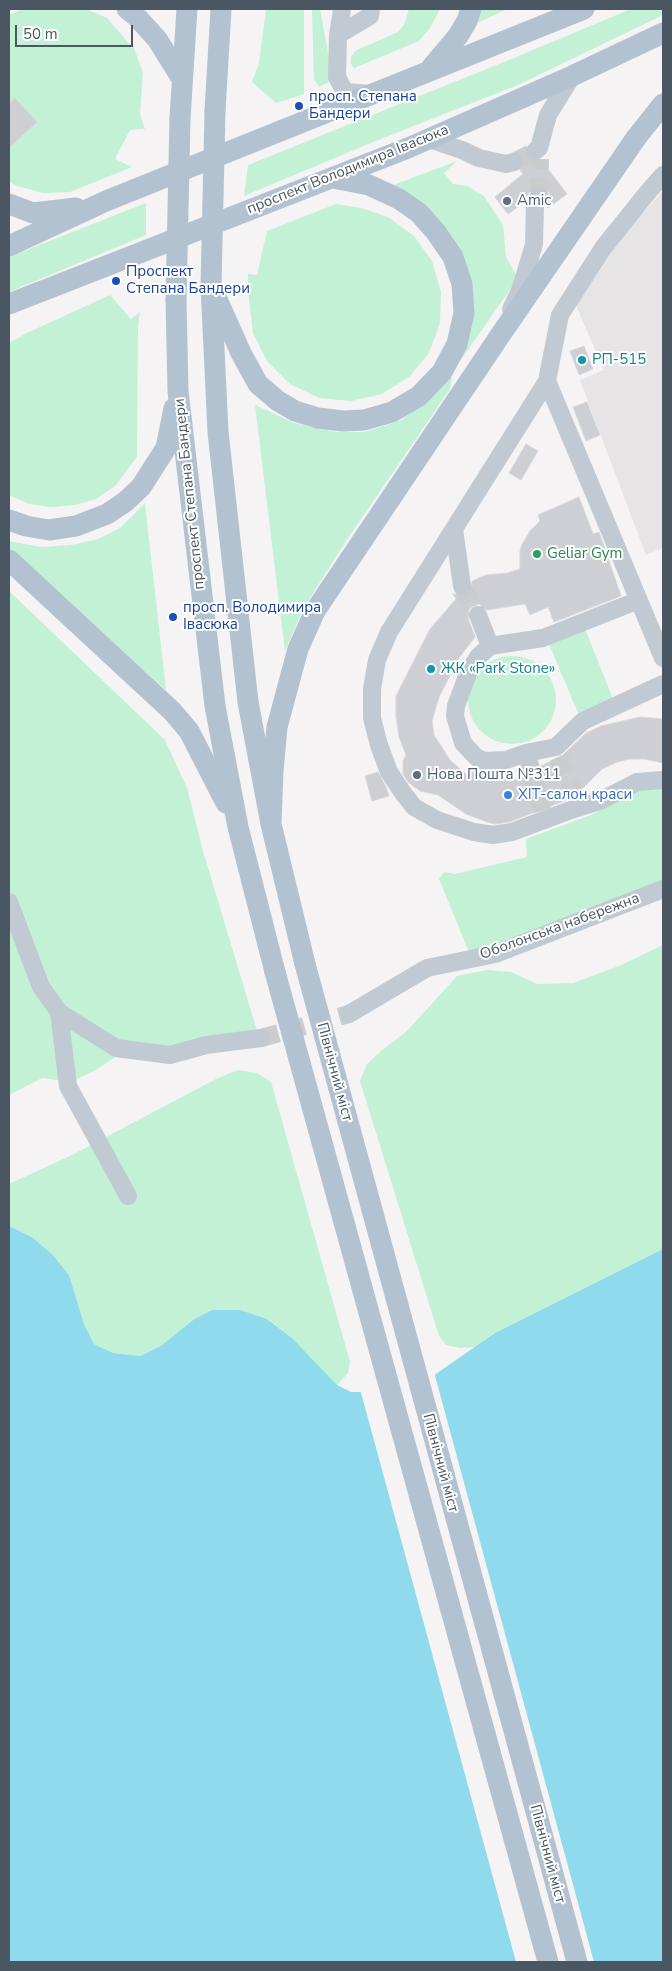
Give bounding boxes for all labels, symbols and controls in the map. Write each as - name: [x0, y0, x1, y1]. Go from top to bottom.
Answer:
- scale bar: [18, 15, 135, 47]
- text: 50 m: [23, 24, 58, 44]
- place label: просп. Степана Бандери: [309, 88, 417, 123]
- marker: просп. Степана Бандери: [293, 100, 305, 112]
- street label: проспект Володимира Івасюка: [245, 121, 451, 219]
- place label: Amic: [517, 192, 551, 210]
- marker: Amic: [501, 195, 513, 207]
- place label: Проспект Степана Бандери: [126, 263, 250, 298]
- marker: Проспект Степана Бандери: [110, 275, 122, 287]
- place label: РП-515: [592, 351, 646, 369]
- marker: РП-515: [576, 354, 588, 366]
- street label: проспект Степана Бандери: [171, 397, 209, 591]
- place label: Geliar Gym: [547, 545, 622, 563]
- marker: Geliar Gym: [531, 548, 543, 560]
- place label: просп. Володимира Івасюка: [183, 599, 321, 634]
- marker: просп. Володимира Івасюка: [167, 611, 179, 623]
- place label: ЖК «Park Stone»: [441, 660, 555, 678]
- marker: ЖК «Park Stone»: [425, 663, 437, 675]
- place label: Нова Пошта №311: [427, 766, 561, 784]
- marker: Нова Пошта №311: [411, 769, 423, 781]
- place label: ХІТ-салон краси: [518, 786, 632, 804]
- marker: ХІТ-салон краси: [502, 789, 514, 801]
- street label: Оболонська набережна: [478, 890, 642, 964]
- street label: Північний міст: [312, 1021, 356, 1123]
- street label: Північний міст: [418, 1412, 462, 1514]
- street label: Північний міст: [525, 1803, 569, 1905]

